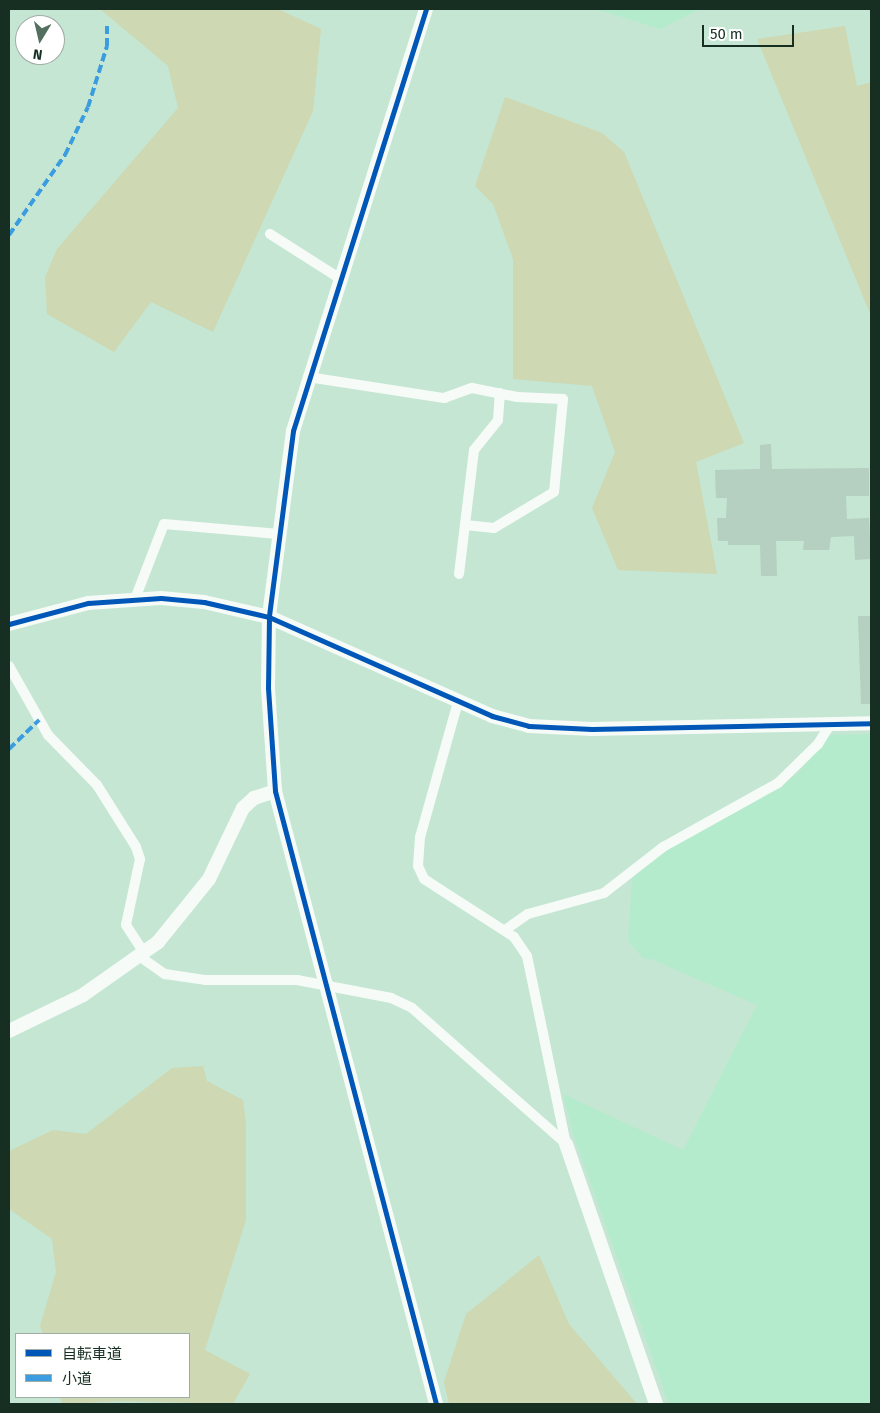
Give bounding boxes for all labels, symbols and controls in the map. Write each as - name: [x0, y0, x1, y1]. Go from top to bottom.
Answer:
- north arrow: [15, 15, 65, 65]
- scale bar: [705, 15, 798, 47]
- text: 50 m: [710, 25, 743, 43]
- text: N: [32, 45, 44, 63]
- legend: [15, 1333, 190, 1398]
- text: 自転車道: [62, 1345, 122, 1363]
- text: 小道: [62, 1370, 92, 1388]

